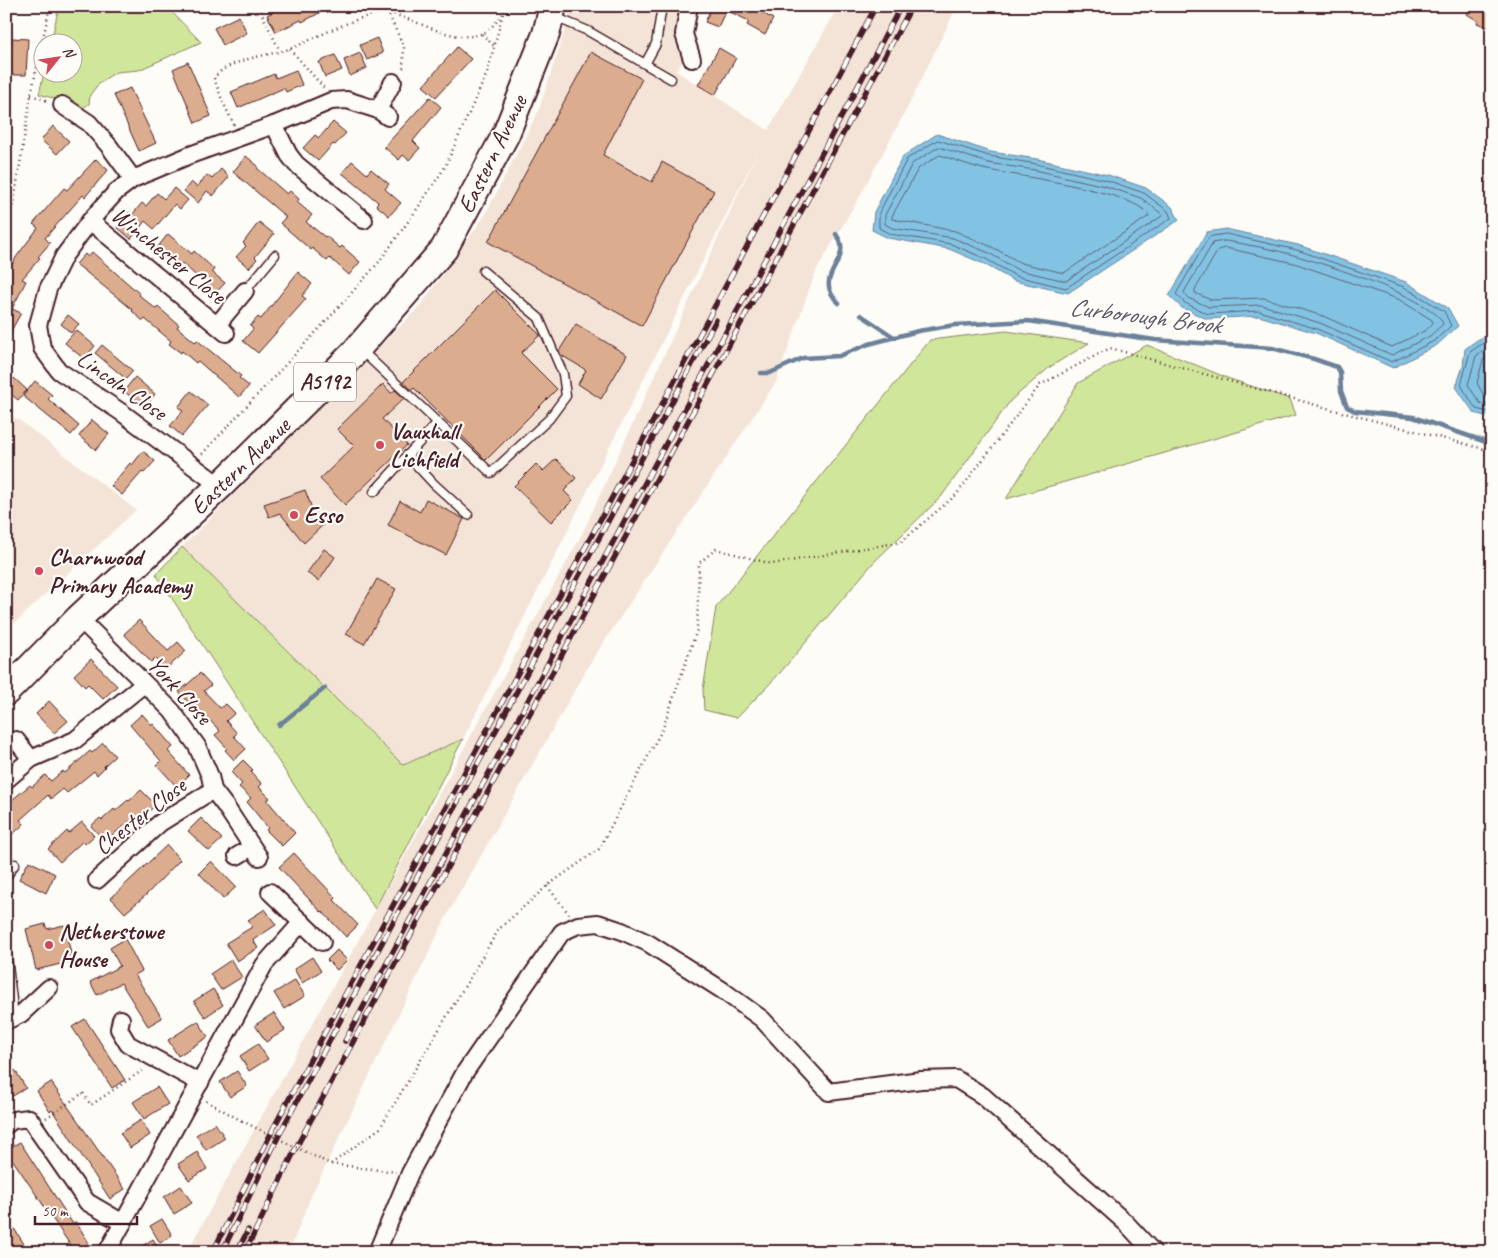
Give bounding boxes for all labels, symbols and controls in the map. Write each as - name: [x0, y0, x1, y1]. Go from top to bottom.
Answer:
- north arrow: [32, 32, 82, 82]
- text: N: [59, 44, 80, 62]
- street label: Eastern Avenue: [451, 88, 534, 218]
- street label: Winchester Close: [106, 200, 234, 312]
- water label: Curborough Brook: [1068, 291, 1227, 342]
- street label: Lincoln Close: [71, 343, 175, 428]
- road number: A5192: [294, 362, 356, 402]
- street label: Eastern Avenue: [184, 409, 298, 521]
- place label: Vauxhall Lichfield: [390, 416, 463, 474]
- marker: Vauxhall Lichfield: [374, 439, 386, 451]
- place label: Esso: [304, 500, 345, 530]
- marker: Esso: [288, 509, 300, 521]
- place label: Charnwood Primary Academy: [49, 542, 193, 600]
- marker: Charnwood Primary Academy: [33, 565, 45, 577]
- street label: York Close: [141, 649, 220, 732]
- street label: Chester Close: [88, 769, 194, 861]
- place label: Netherstowe House: [59, 916, 165, 974]
- marker: Netherstowe House: [43, 939, 55, 951]
- scale bar: [35, 1193, 138, 1225]
- text: 50 m: [42, 1202, 69, 1221]

